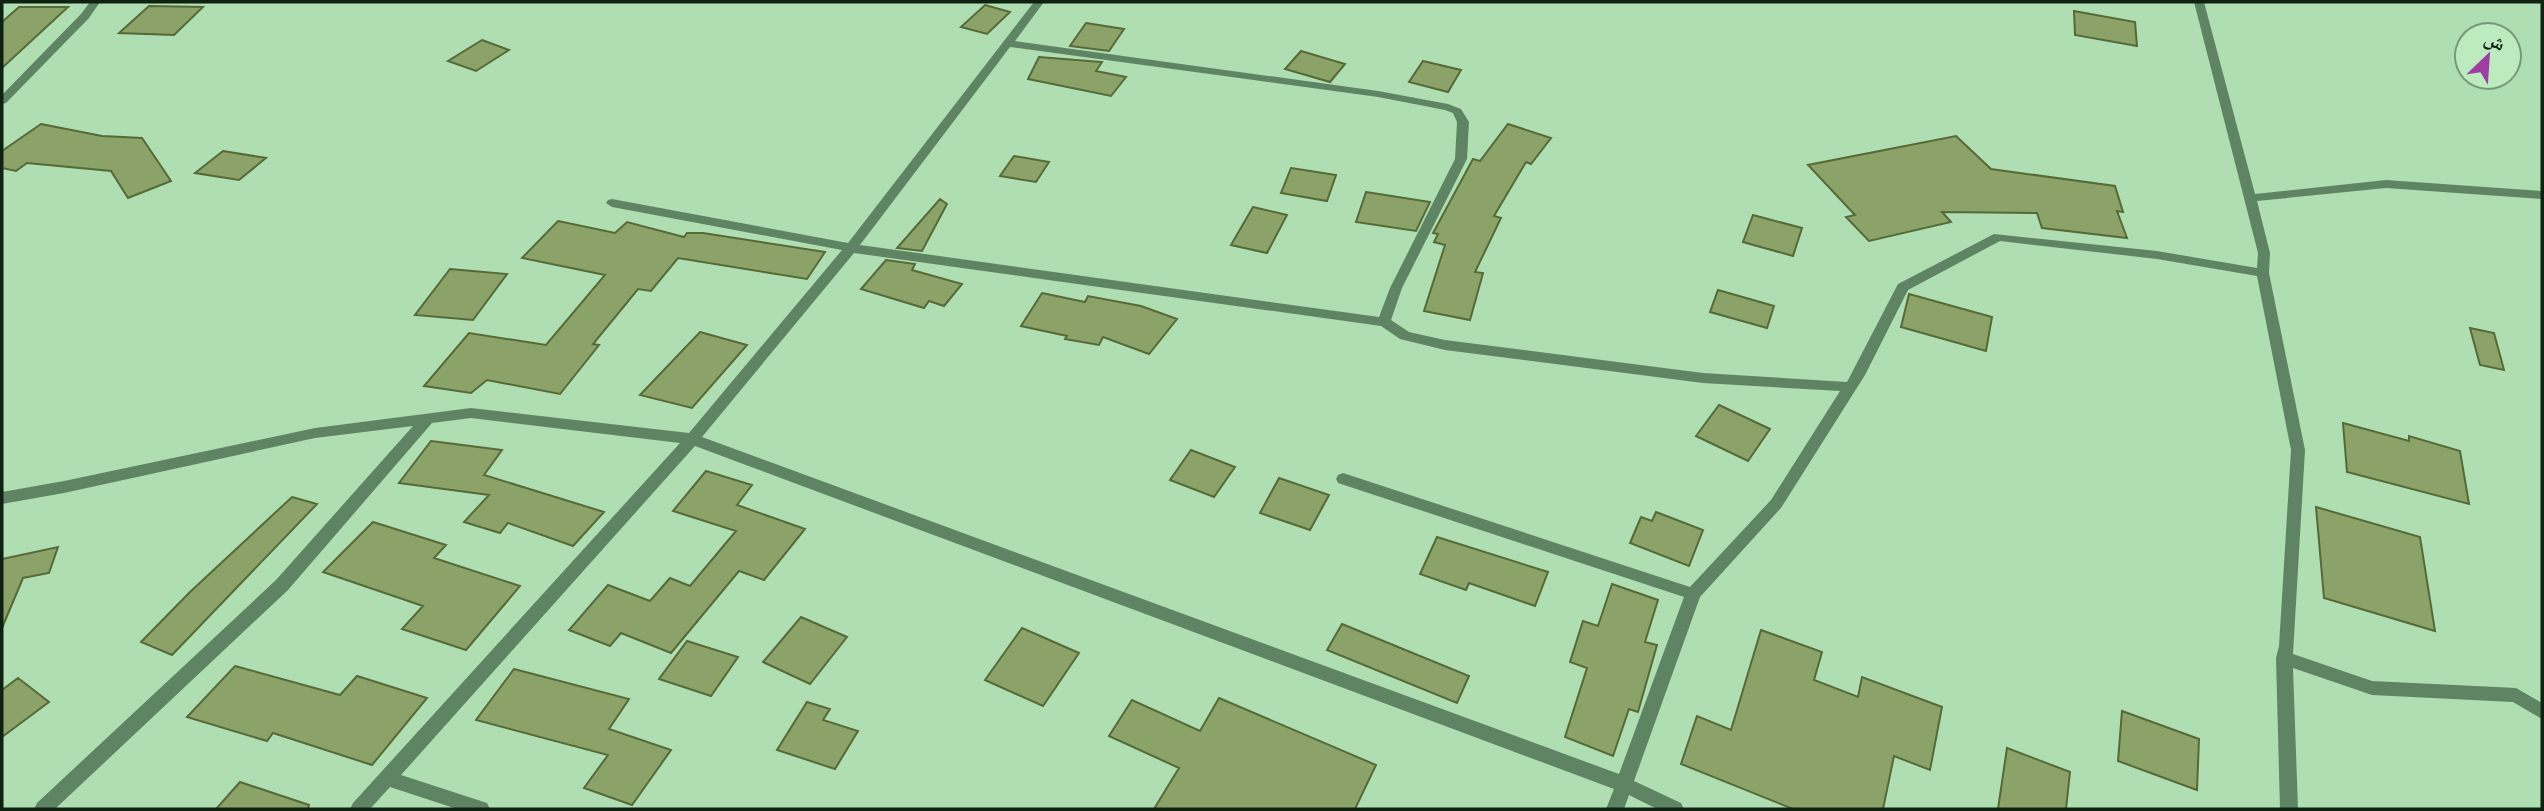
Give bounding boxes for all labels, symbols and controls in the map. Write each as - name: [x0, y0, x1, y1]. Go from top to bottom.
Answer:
- north arrow: [2453, 21, 2523, 91]
- text: ش: [2481, 25, 2509, 56]

